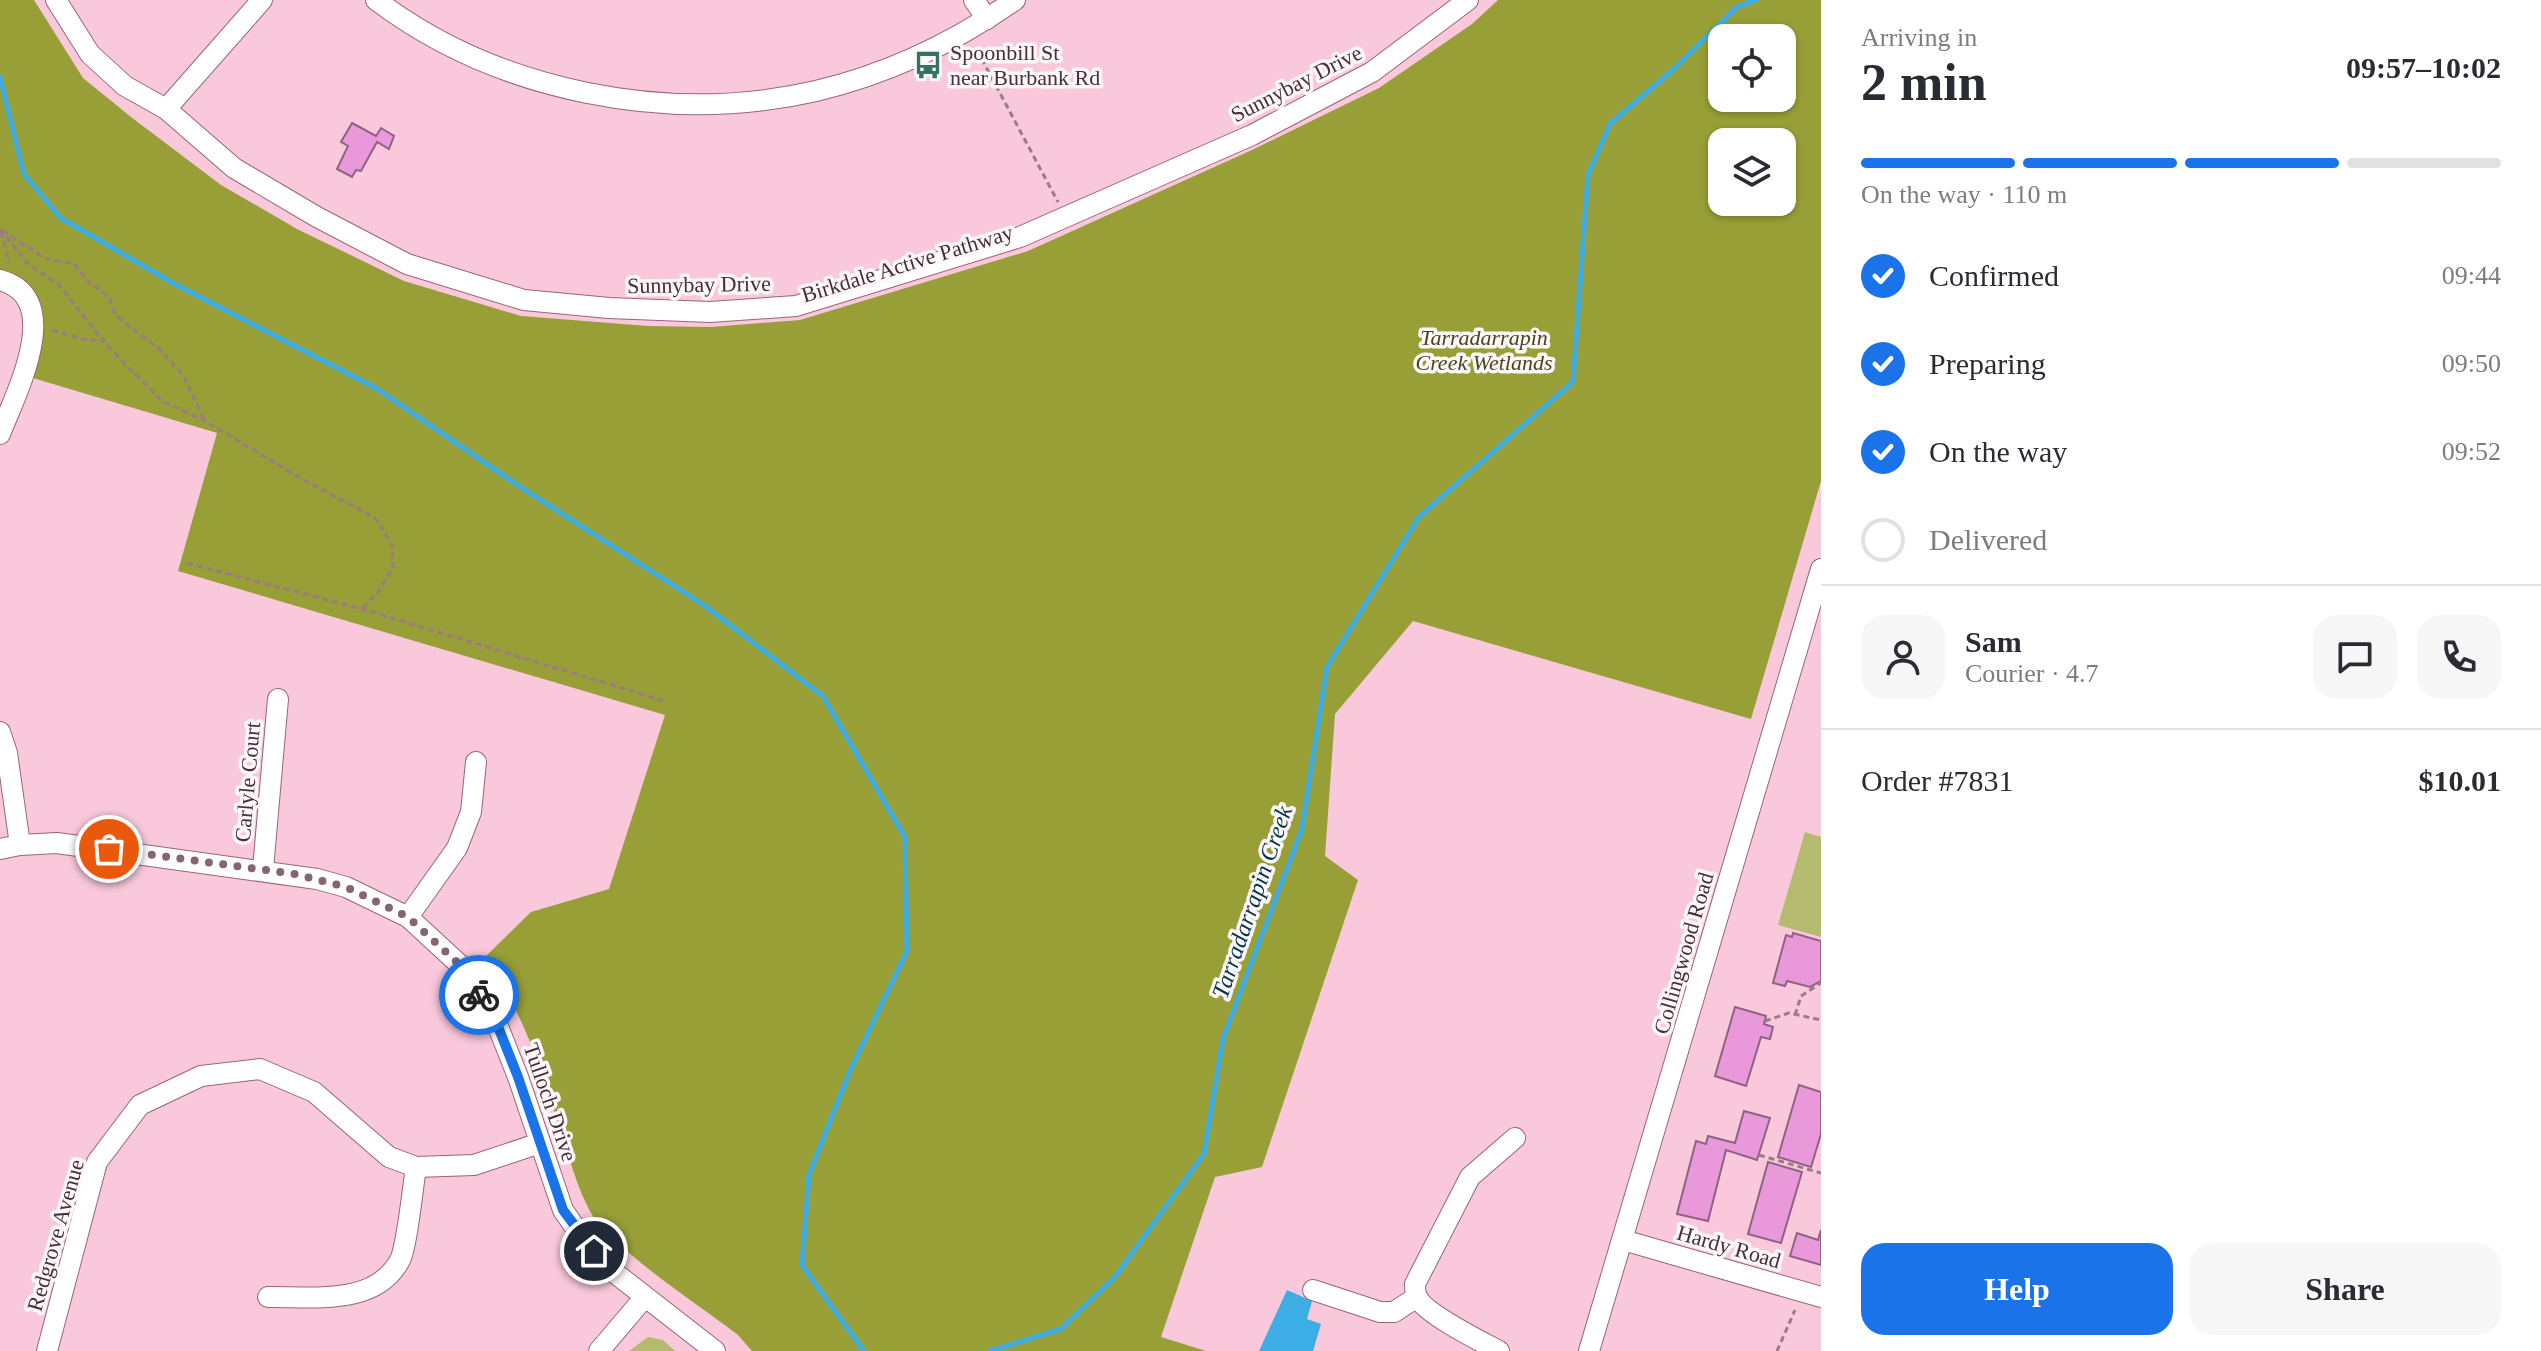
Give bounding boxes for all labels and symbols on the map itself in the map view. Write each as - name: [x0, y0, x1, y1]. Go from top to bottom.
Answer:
- place label: Spoonbill St near Burbank Rd: [950, 40, 1100, 90]
- street label: Sunnybay Drive: [1227, 40, 1366, 127]
- bus stop icon: Spoonbill St near Burbank Rd: [913, 50, 943, 80]
- street label: Birkdale Active Pathway: [798, 219, 1016, 308]
- street label: Sunnybay Drive: [627, 271, 771, 298]
- park label: Tarradarrapin Creek Wetlands: [1415, 325, 1553, 375]
- street label: Carlyle Court: [230, 721, 265, 843]
- water label: Tarradarrapin Creek: [1207, 802, 1297, 1002]
- pin: [75, 815, 143, 883]
- street label: Collingwood Road: [1648, 870, 1718, 1037]
- courier: [439, 955, 519, 1035]
- street label: Tulloch Drive: [519, 1040, 582, 1164]
- street label: Redgrove Avenue: [22, 1156, 89, 1314]
- pin: [560, 1217, 628, 1285]
- street label: Hardy Road: [1674, 1220, 1784, 1273]

